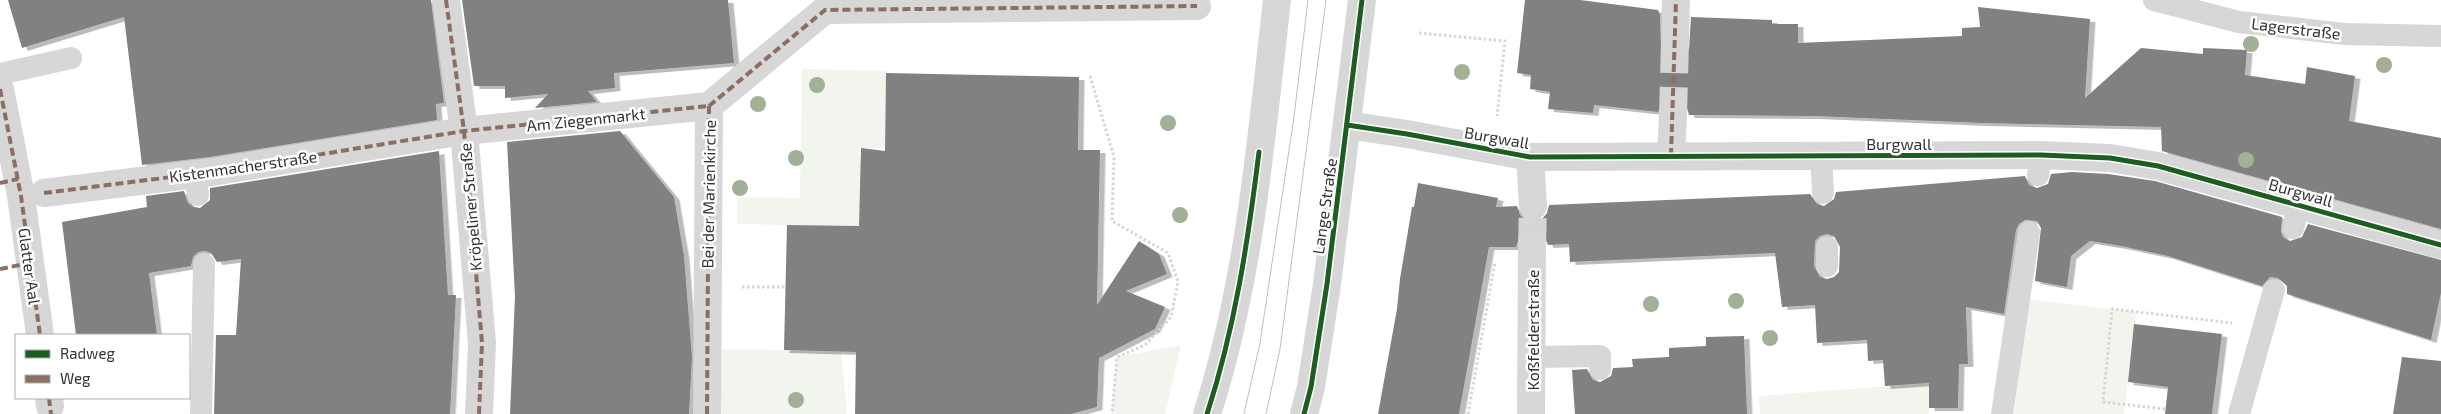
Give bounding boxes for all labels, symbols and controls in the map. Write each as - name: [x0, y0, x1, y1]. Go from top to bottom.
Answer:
- street label: Lagerstraße: [2250, 13, 2342, 43]
- street label: Am Ziegenmarkt: [526, 103, 646, 135]
- street label: Bei der Marienkirche: [697, 120, 719, 268]
- street label: Burgwall: [1463, 122, 1531, 152]
- street label: Burgwall: [1866, 134, 1932, 153]
- street label: Kröpeliner Straße: [455, 142, 485, 272]
- street label: Kistenmacherstraße: [168, 146, 318, 186]
- street label: Lange Straße: [1308, 157, 1340, 255]
- street label: Burgwall: [2267, 174, 2335, 210]
- street label: Glatter Aal: [15, 226, 45, 306]
- street label: Koßfelderstraße: [1523, 269, 1542, 391]
- legend: [15, 334, 190, 399]
- text: Radweg: [60, 344, 115, 362]
- text: Weg: [60, 369, 91, 387]

